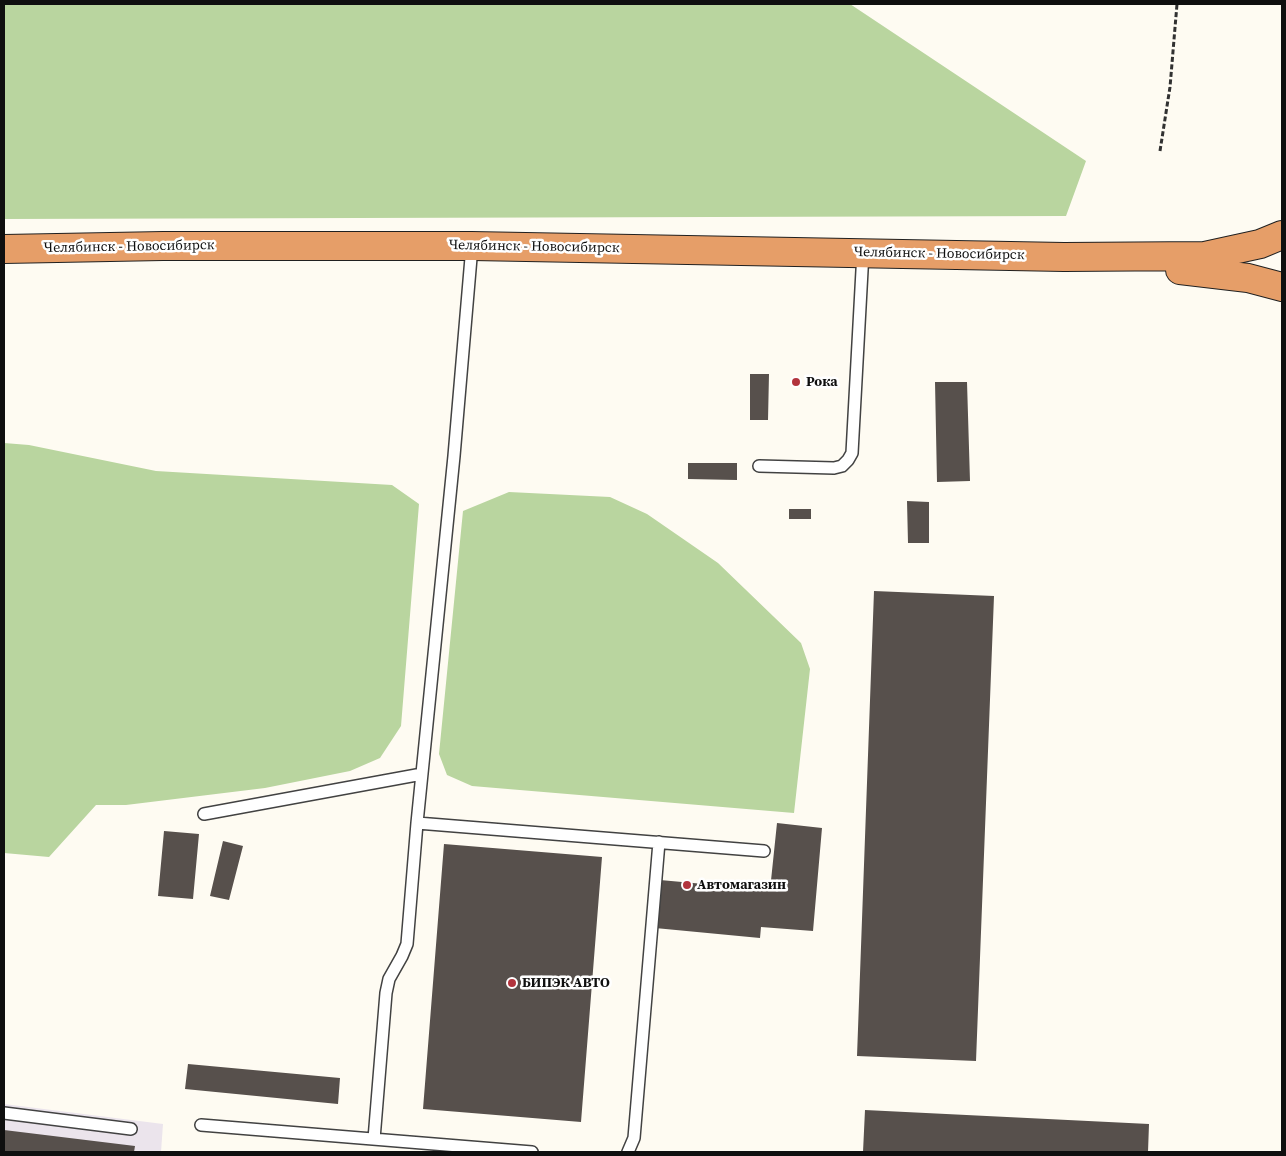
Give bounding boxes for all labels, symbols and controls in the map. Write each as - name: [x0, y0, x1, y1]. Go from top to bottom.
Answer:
- street label: Челябинск - Новосибирск: [43, 237, 215, 257]
- street label: Челябинск - Новосибирск: [448, 237, 620, 257]
- street label: Челябинск - Новосибирск: [853, 244, 1025, 264]
- place label: Рока: [806, 374, 838, 390]
- marker: Рока: [790, 376, 802, 388]
- place label: Автомагазин: [697, 877, 786, 893]
- marker: Автомагазин: [681, 879, 693, 891]
- place label: БИПЭК АВТО: [522, 975, 610, 991]
- marker: БИПЭК АВТО: [506, 977, 518, 989]

